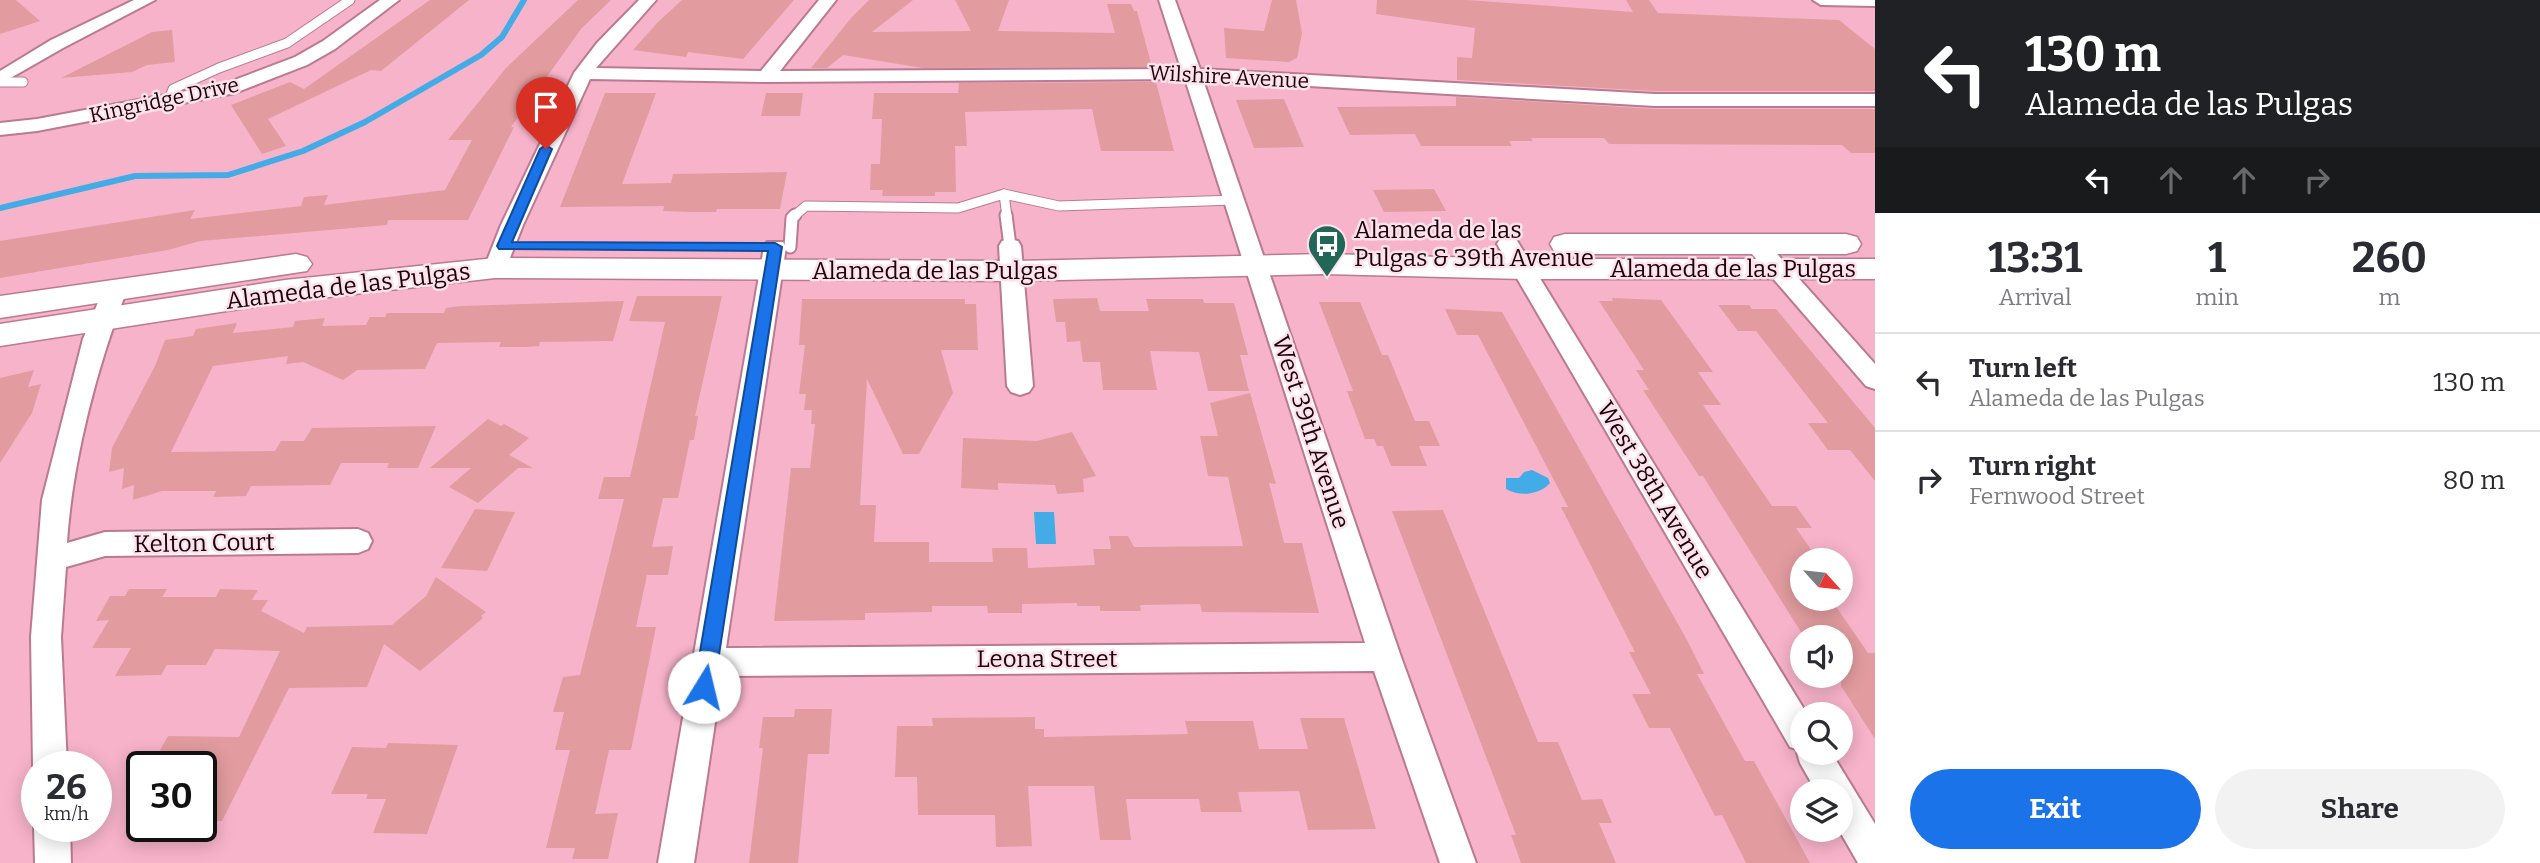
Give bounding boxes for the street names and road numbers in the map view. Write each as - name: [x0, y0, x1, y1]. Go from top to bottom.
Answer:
- street label: Wilshire Avenue: [1148, 60, 1310, 94]
- street label: Kingridge Drive: [87, 71, 241, 129]
- street label: Alameda de las Pulgas: [1610, 255, 1856, 283]
- street label: Alameda de las Pulgas: [224, 257, 472, 315]
- street label: Alameda de las Pulgas: [812, 257, 1058, 285]
- street label: West 39th Avenue: [1267, 332, 1355, 532]
- street label: West 38th Avenue: [1591, 397, 1719, 583]
- street label: Kelton Court: [133, 528, 275, 558]
- street label: Leona Street: [977, 645, 1118, 673]

